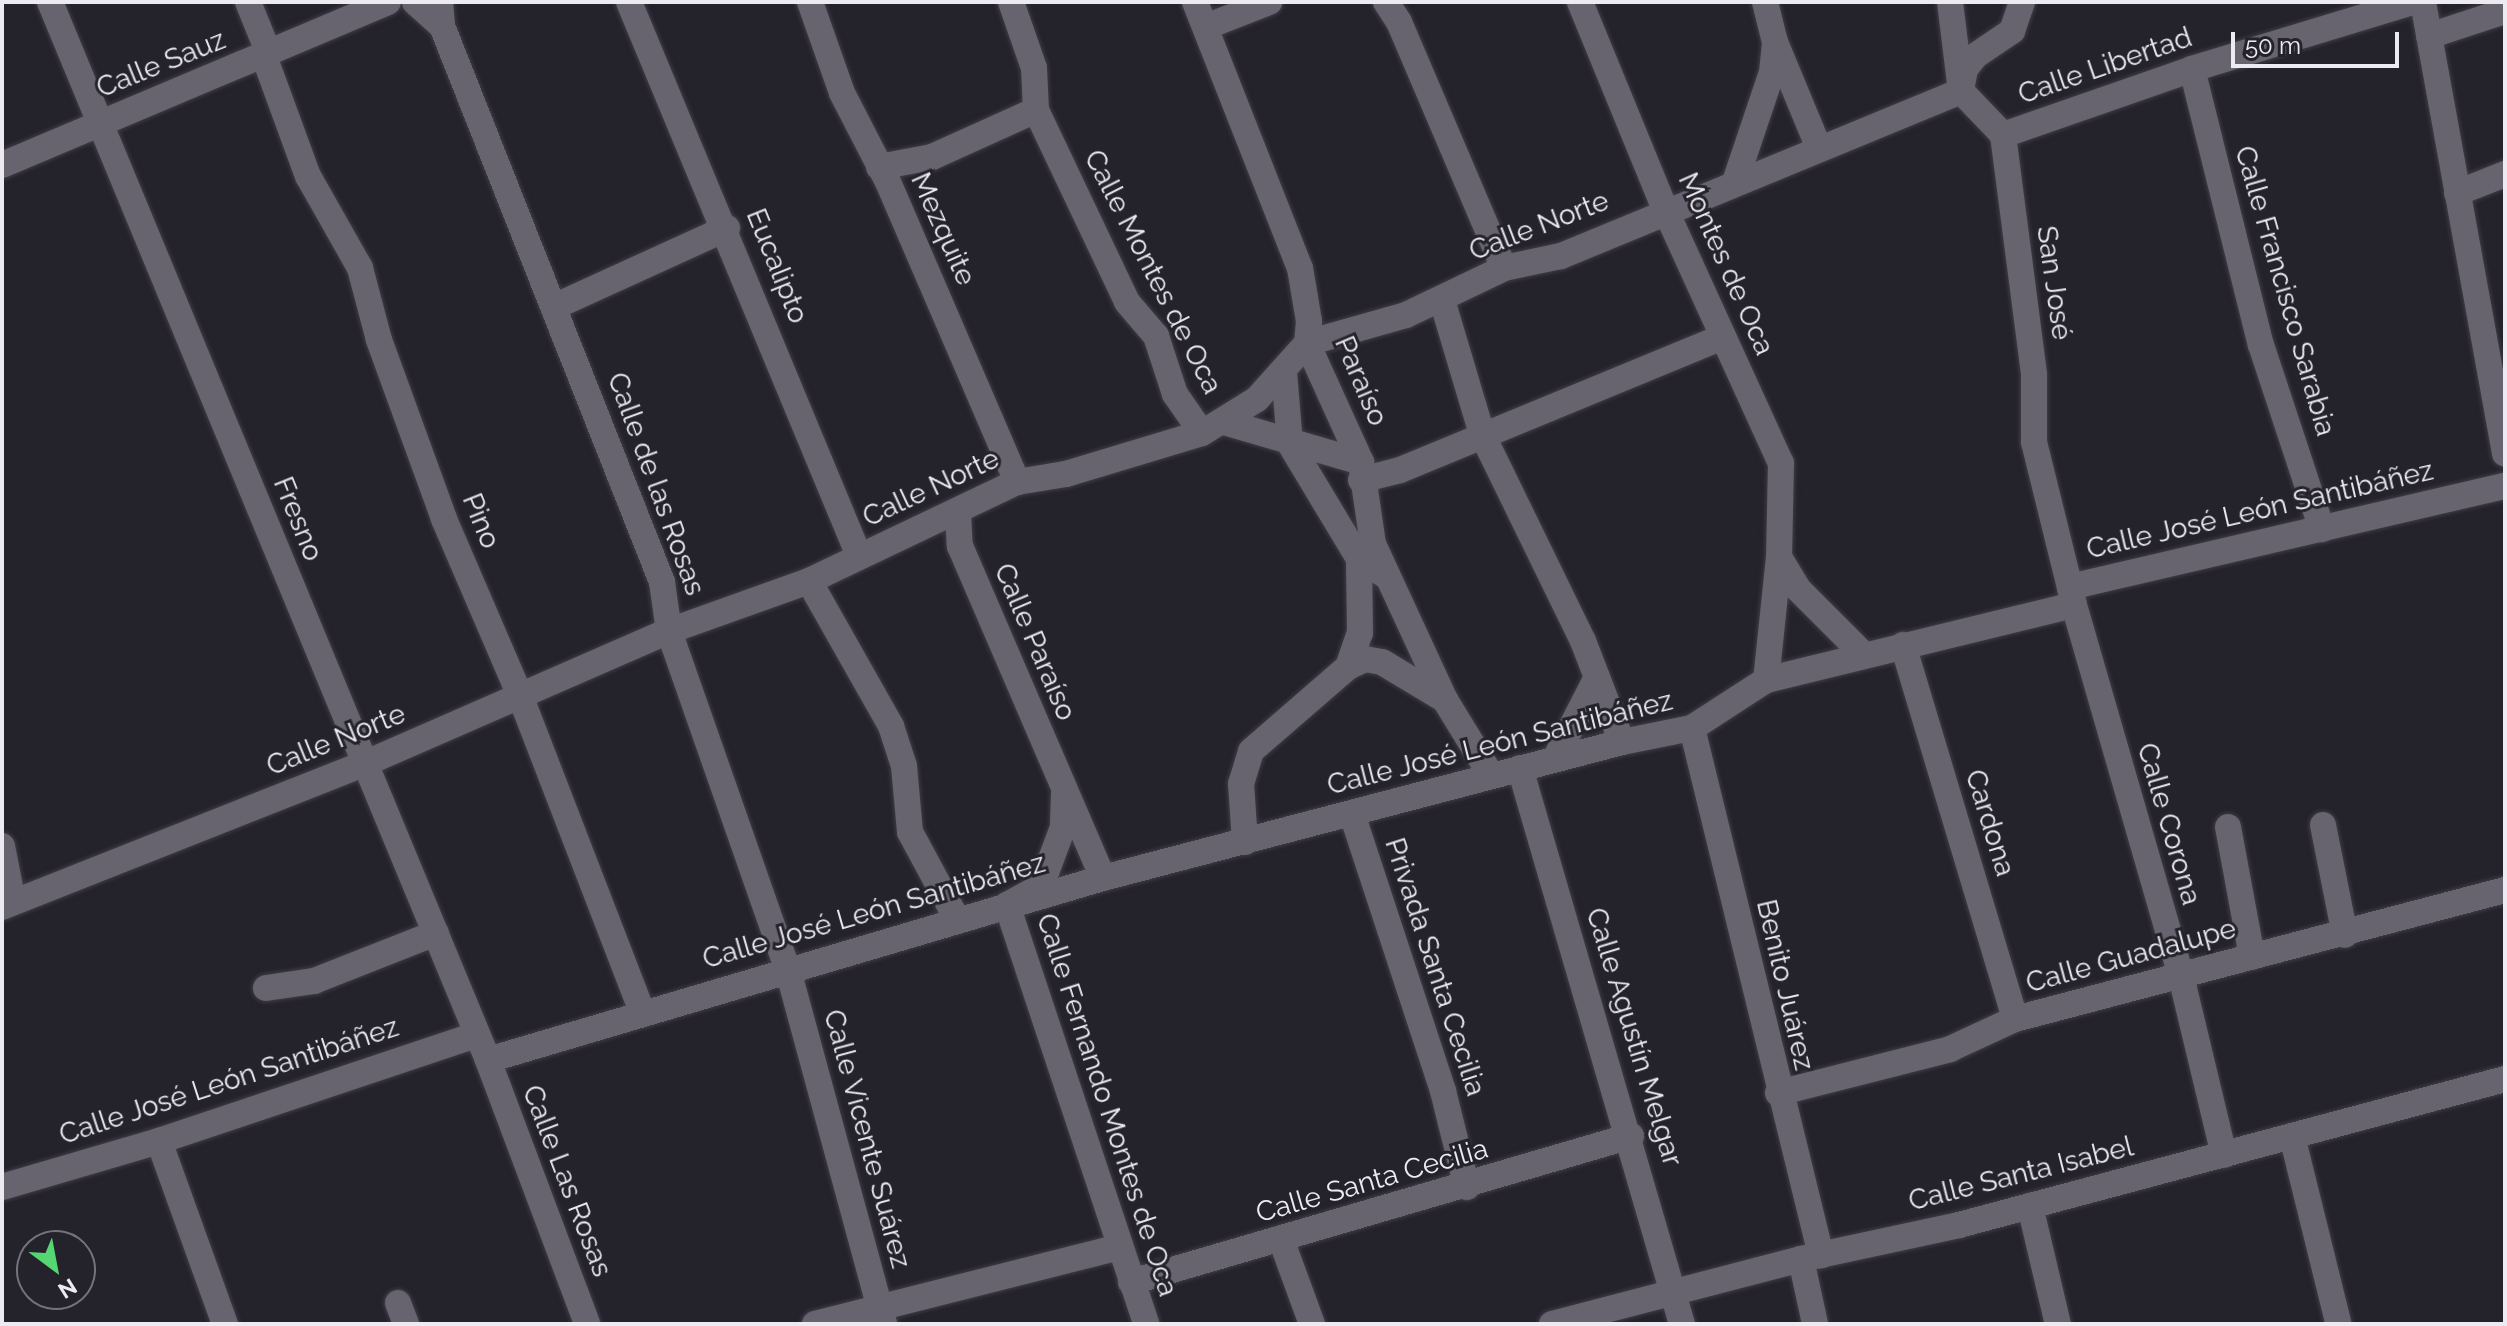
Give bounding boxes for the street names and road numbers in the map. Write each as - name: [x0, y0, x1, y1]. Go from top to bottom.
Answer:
- street label: Calle Libertad: [2014, 21, 2196, 111]
- street label: Calle Sauz: [92, 23, 230, 105]
- street label: Calle Francisco Sarabia: [2228, 142, 2342, 440]
- street label: Calle Montes de Oca: [1077, 144, 1229, 400]
- street label: Mezquite: [903, 168, 983, 290]
- street label: Montes de Oca: [1671, 168, 1781, 360]
- street label: Calle Norte: [1464, 184, 1614, 268]
- street label: Eucalipto: [739, 204, 815, 328]
- street label: San José: [2029, 223, 2079, 343]
- street label: Paraíso: [1327, 331, 1395, 431]
- street label: Calle de las Rosas: [600, 368, 712, 600]
- street label: Calle Norte: [857, 442, 1005, 534]
- street label: Calle José León Santibáñez: [2083, 454, 2437, 566]
- street label: Fresno: [266, 472, 330, 566]
- street label: Pino: [455, 489, 507, 553]
- street label: Calle Paraíso: [987, 559, 1083, 725]
- street label: Calle José León Santibáñez: [1323, 684, 1677, 802]
- street label: Calle Norte: [262, 697, 410, 783]
- street label: Calle Corona: [2130, 739, 2208, 909]
- street label: Cardona: [1958, 766, 2022, 880]
- street label: Privada Santa Cecilia: [1377, 834, 1493, 1100]
- street label: Calle José León Santibáñez: [698, 846, 1050, 976]
- street label: Benito Juárez: [1749, 896, 1821, 1074]
- street label: Calle Agustín Melgar: [1579, 903, 1689, 1171]
- street label: Calle Fernando Montes de Oca: [1029, 909, 1185, 1301]
- street label: Calle Guadalupe: [2022, 912, 2240, 1000]
- street label: Calle Vicente Suárez: [816, 1006, 918, 1272]
- street label: Calle José León Santibáñez: [55, 1010, 403, 1152]
- street label: Calle Las Rosas: [515, 1081, 619, 1281]
- street label: Calle Santa Isabel: [1905, 1130, 2137, 1218]
- street label: Calle Santa Cecilia: [1252, 1132, 1492, 1230]

